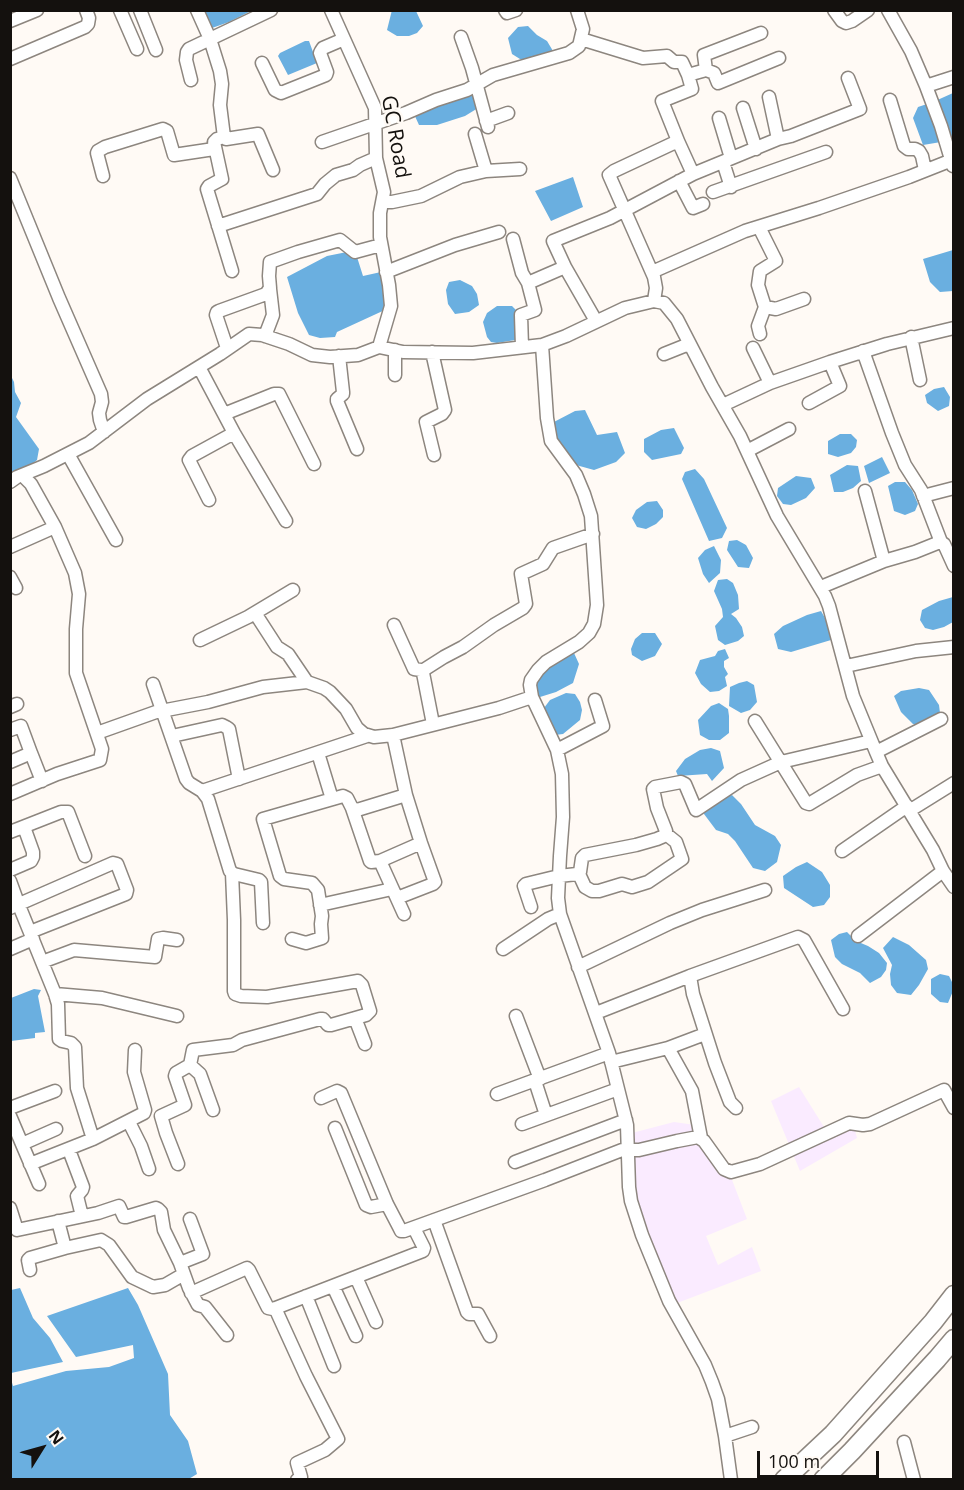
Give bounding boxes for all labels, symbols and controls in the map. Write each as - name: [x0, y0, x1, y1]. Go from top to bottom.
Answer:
- street label: GC Road: [375, 93, 415, 181]
- north arrow: [12, 1418, 72, 1478]
- text: N: [44, 1425, 69, 1449]
- scale bar: [760, 1439, 882, 1477]
- text: 100 m: [768, 1449, 820, 1473]

